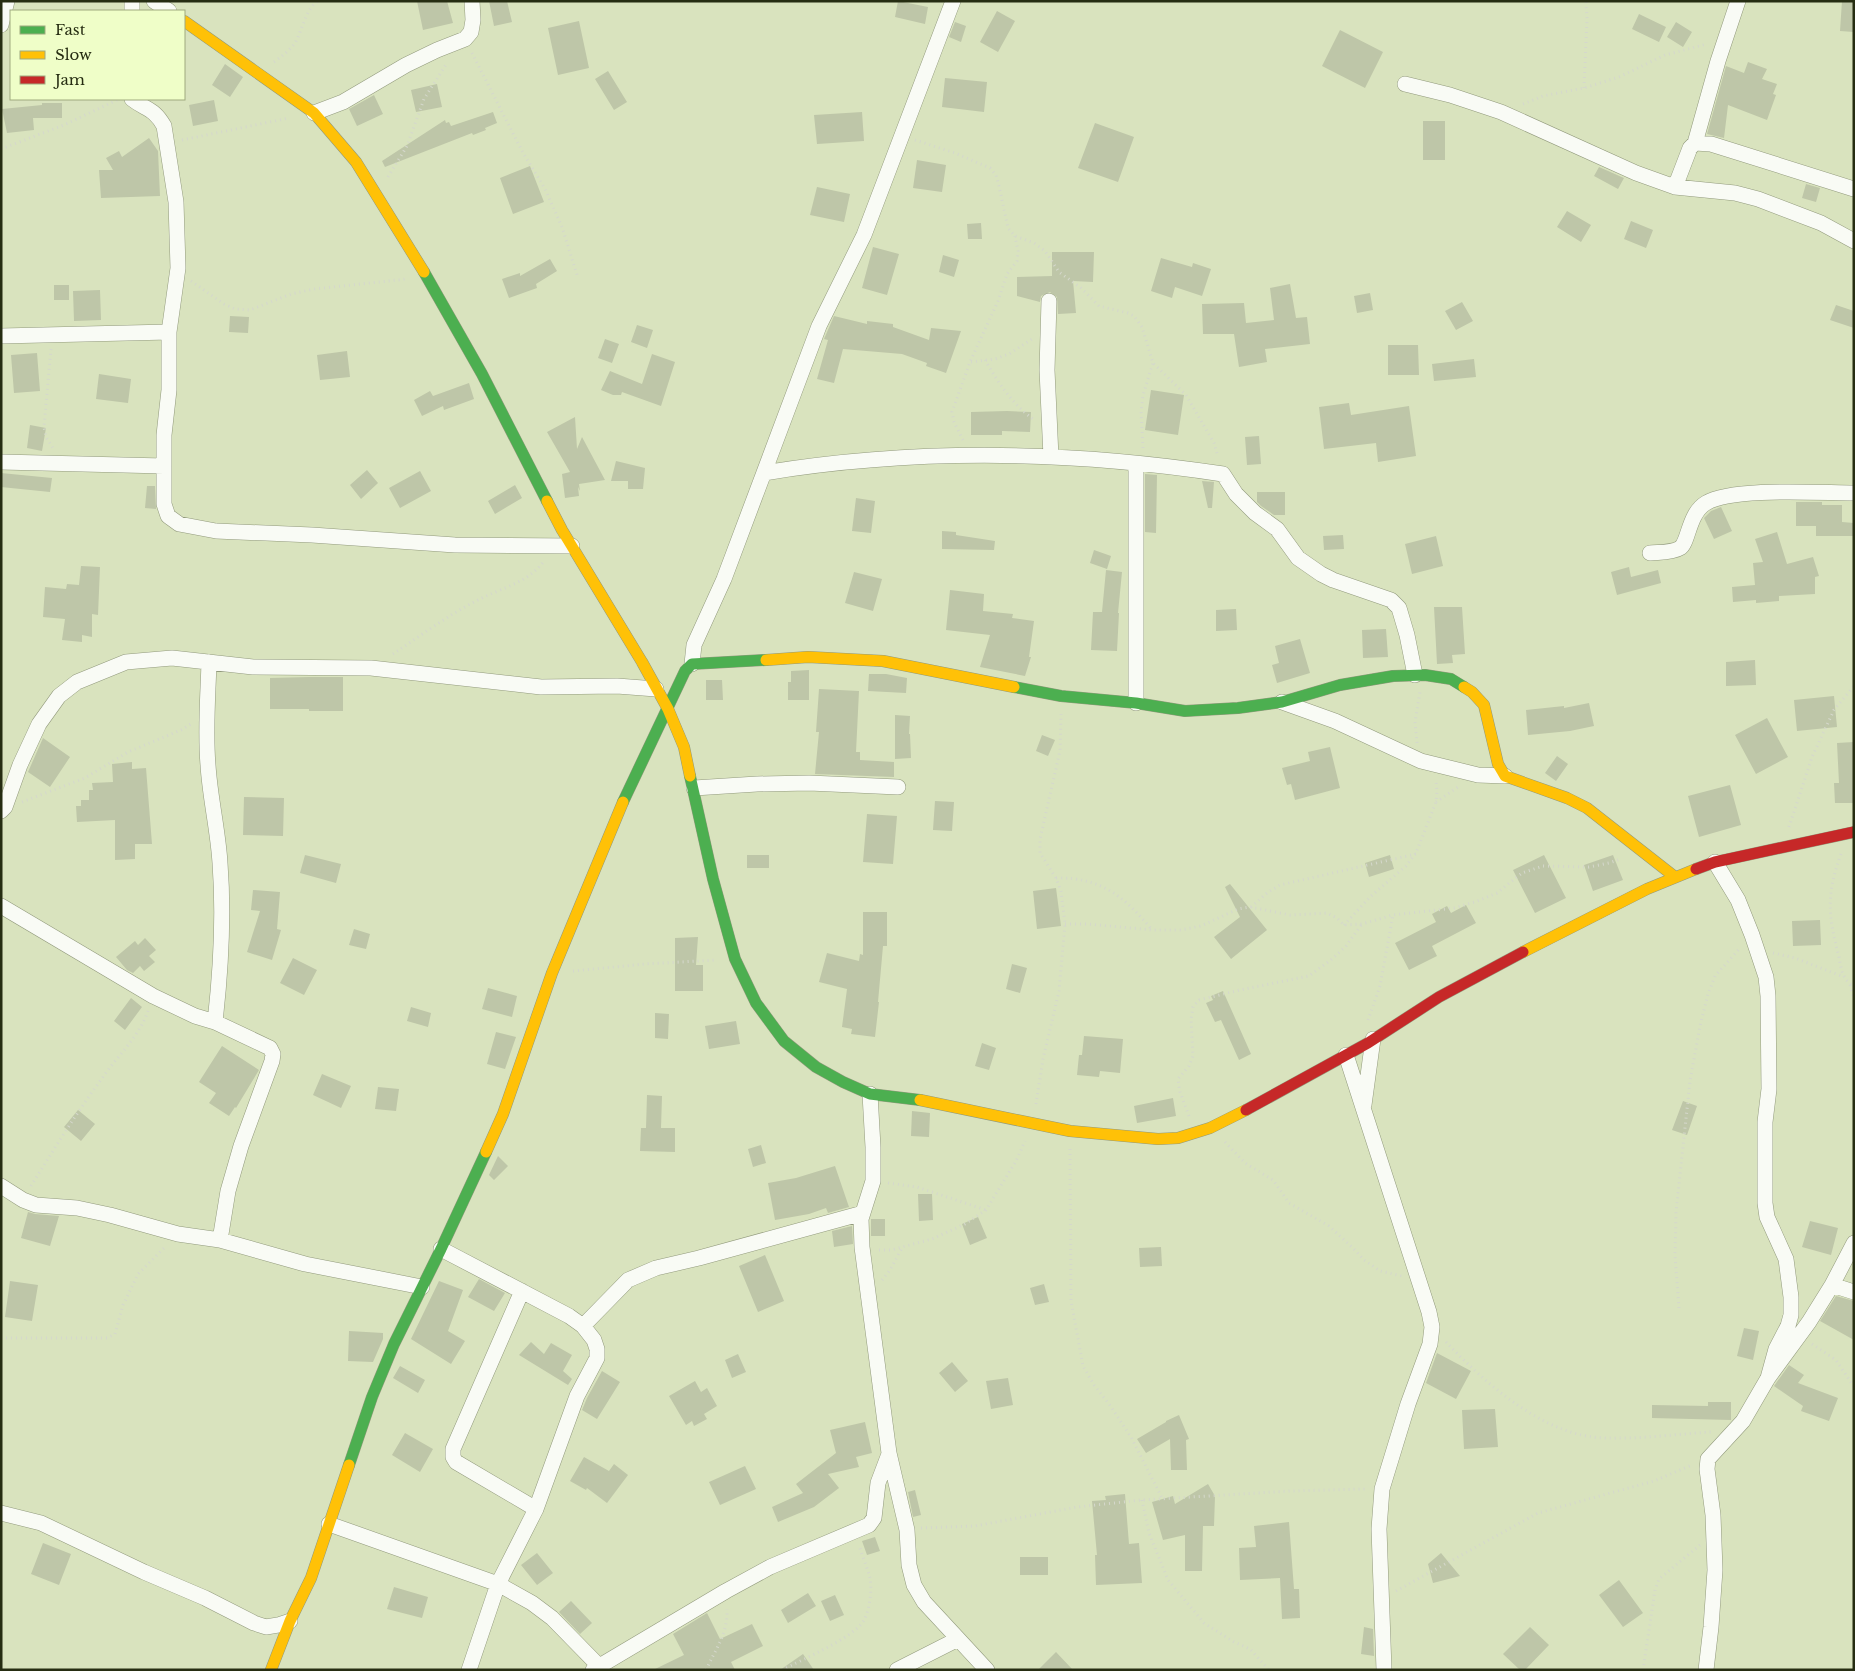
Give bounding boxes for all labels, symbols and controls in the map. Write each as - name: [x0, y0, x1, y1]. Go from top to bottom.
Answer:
- legend: [10, 10, 185, 100]
- text: Fast: [55, 20, 86, 39]
- text: Slow: [55, 45, 92, 64]
- text: Jam: [53, 70, 85, 89]

